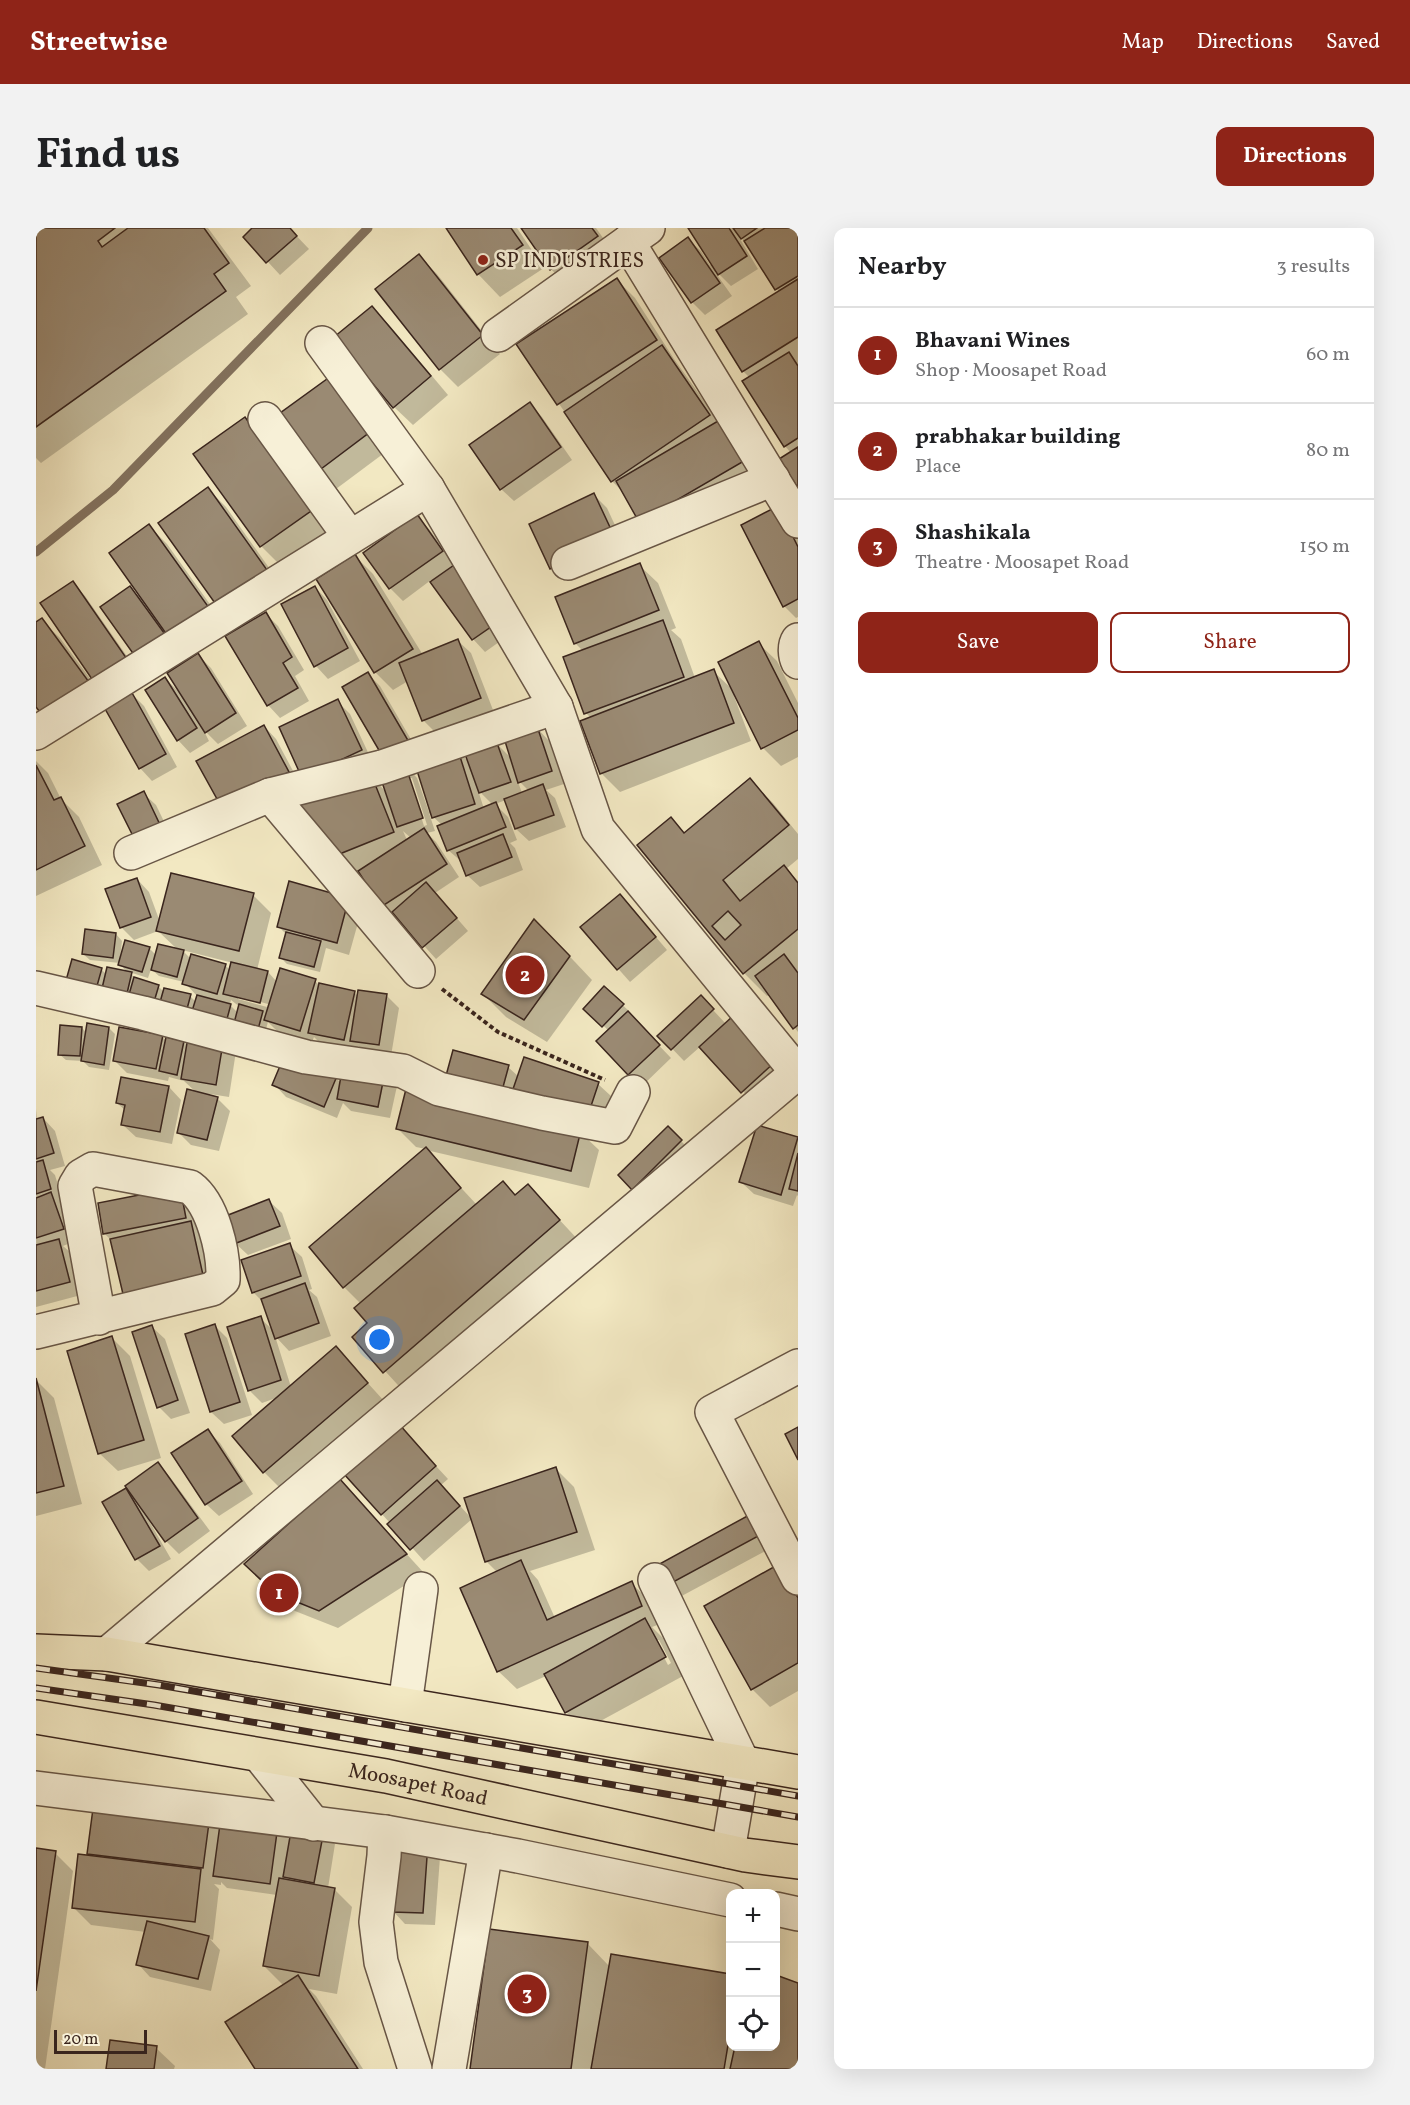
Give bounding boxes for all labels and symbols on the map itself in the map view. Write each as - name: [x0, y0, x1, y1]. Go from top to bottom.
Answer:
- place label: SP INDUSTRIES: [495, 247, 644, 276]
- marker: SP INDUSTRIES: [476, 253, 490, 267]
- pin: 2: [506, 952, 544, 998]
- your location: [365, 1325, 394, 1354]
- pin: 1: [260, 1570, 298, 1616]
- street label: Moosapet Road: [346, 1757, 490, 1814]
- pin: 3: [508, 1972, 546, 2016]
- scale bar: [54, 2027, 147, 2054]

